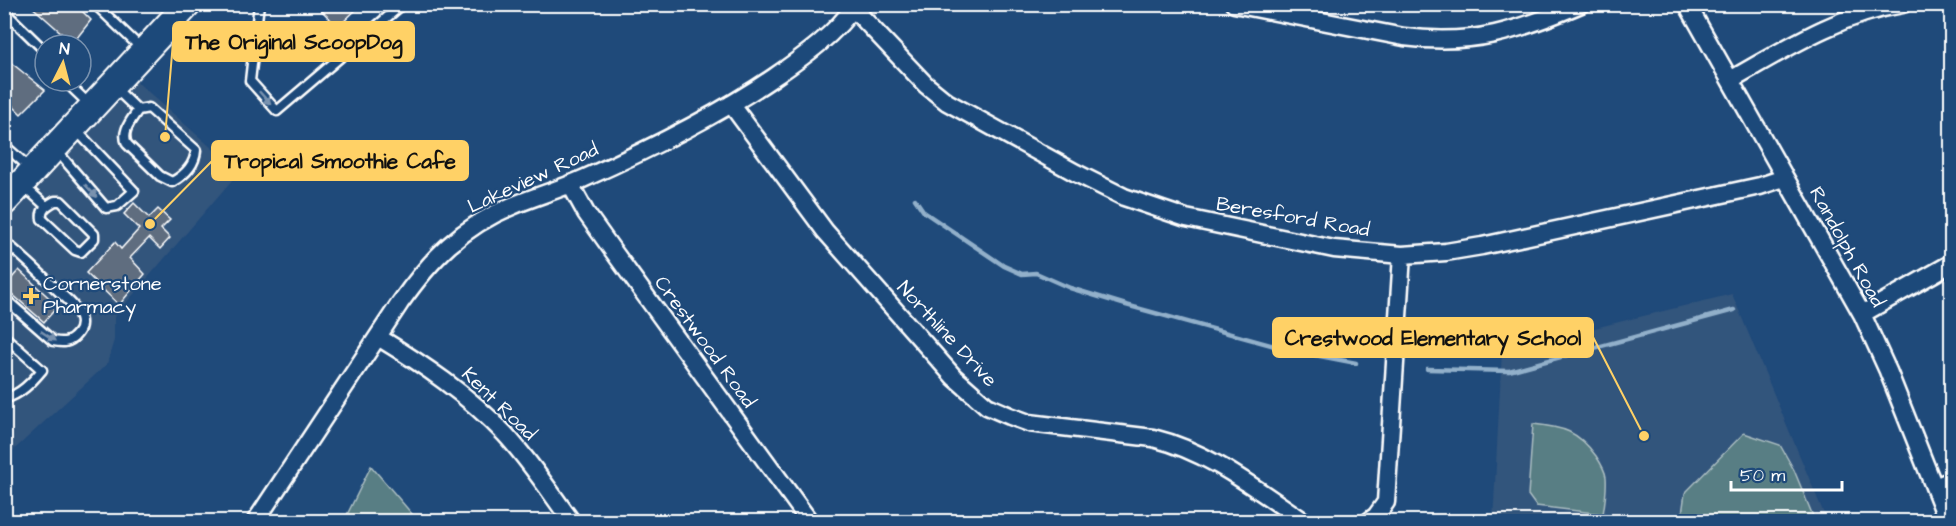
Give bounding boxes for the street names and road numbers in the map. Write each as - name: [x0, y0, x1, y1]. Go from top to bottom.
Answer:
- street label: Lakeview Road: [463, 135, 603, 221]
- street label: Randolph Road: [1802, 182, 1892, 312]
- street label: Beresford Road: [1214, 190, 1372, 244]
- street label: Crestwood Road: [648, 270, 762, 414]
- street label: Northline Drive: [890, 275, 1004, 393]
- street label: Kent Road: [455, 361, 543, 447]

